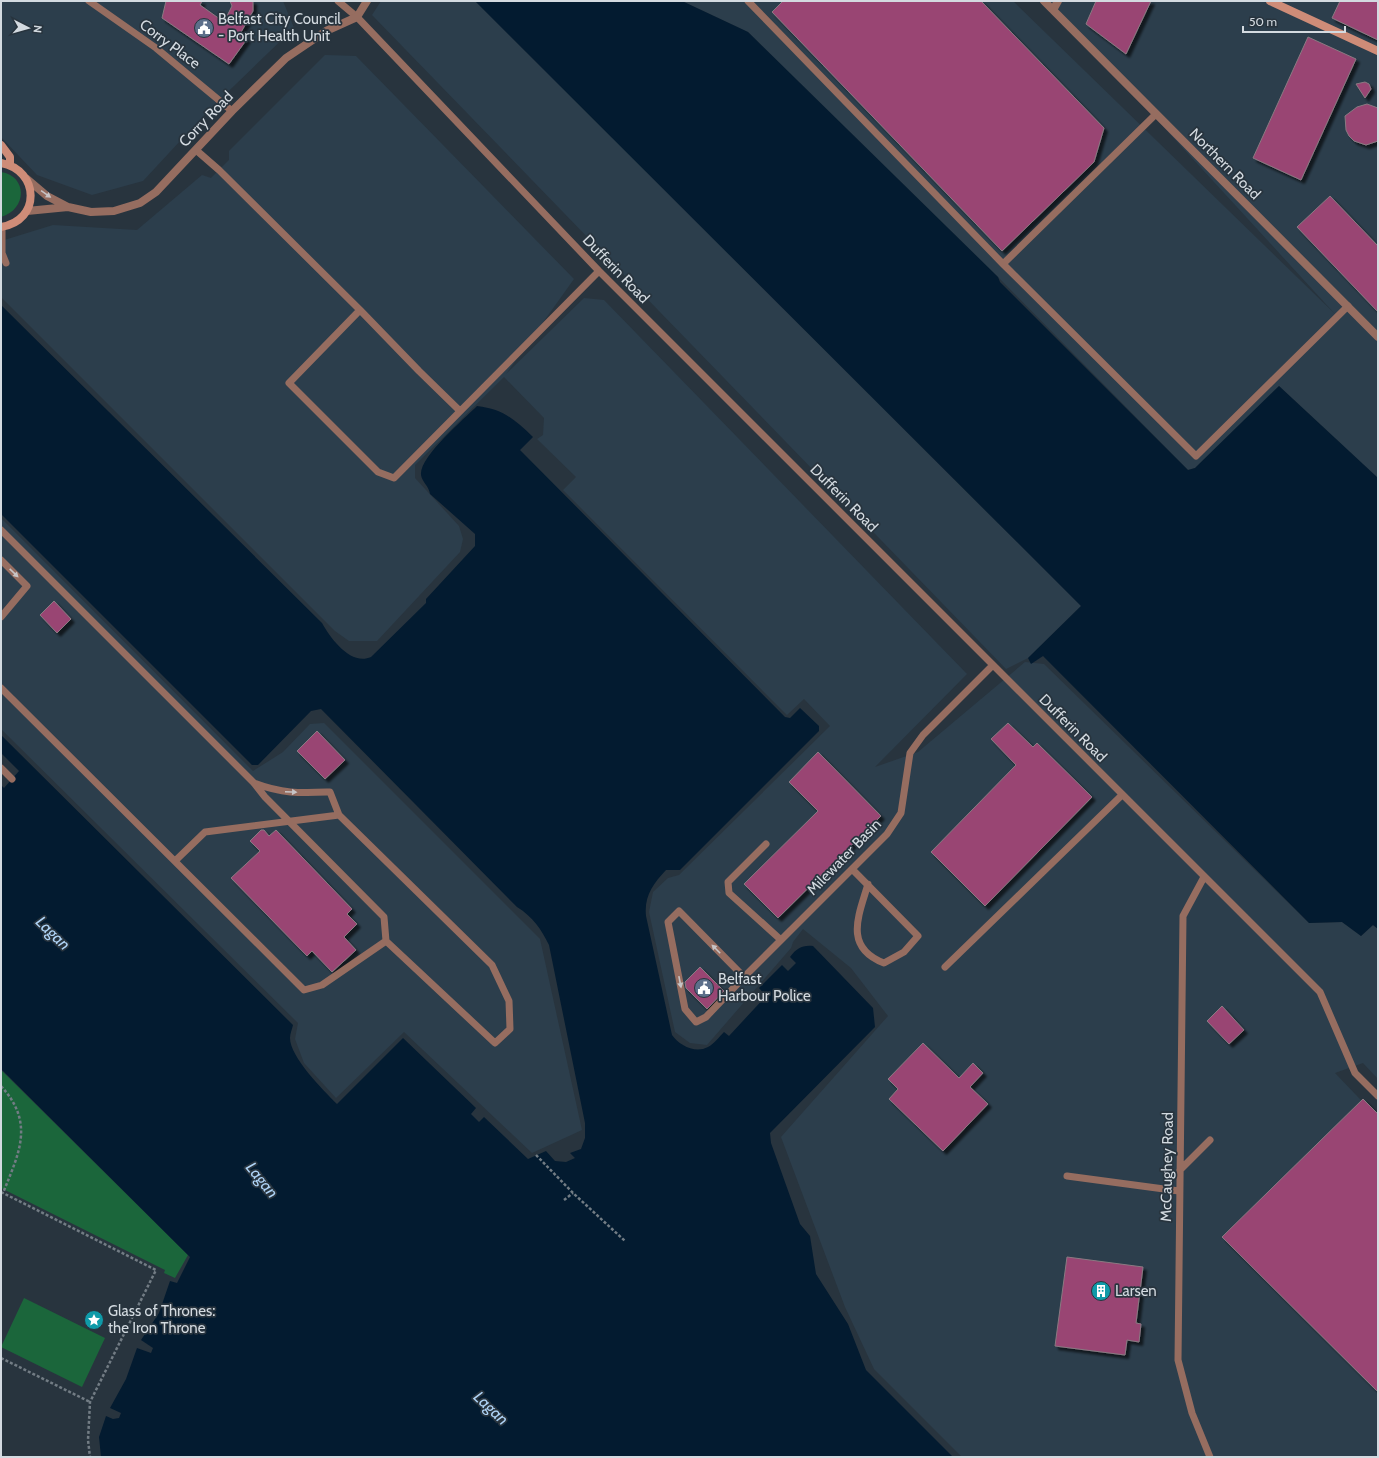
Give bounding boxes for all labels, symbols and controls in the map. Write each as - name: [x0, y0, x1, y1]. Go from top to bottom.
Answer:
- north arrow: [8, 8, 48, 48]
- scale bar: [1243, 8, 1345, 34]
- place label: Belfast City Council - Port Health Unit: [218, 10, 341, 45]
- text: 50 m: [1249, 14, 1277, 29]
- street label: Corry Place: [136, 15, 204, 73]
- public building icon: Belfast City Council - Port Health Unit: [193, 17, 215, 39]
- text: N: [31, 24, 45, 34]
- street label: Corry Road: [175, 87, 237, 151]
- street label: Northern Road: [1186, 125, 1264, 203]
- one-way arrow: [41, 190, 52, 198]
- street label: Dufferin Road: [579, 231, 653, 307]
- street label: Dufferin Road: [806, 460, 882, 536]
- one-way arrow: [9, 568, 19, 578]
- street label: Dufferin Road: [1035, 690, 1111, 766]
- one-way arrow: [285, 789, 297, 796]
- street label: Milewater Basin: [803, 815, 885, 899]
- water label: Lagan: [32, 912, 74, 954]
- one-way arrow: [712, 944, 721, 954]
- place label: Belfast Harbour Police: [718, 970, 811, 1005]
- one-way arrow: [677, 976, 683, 988]
- public building icon: Belfast Harbour Police: [693, 977, 715, 999]
- street label: McCaughey Road: [1157, 1112, 1177, 1222]
- water label: Lagan: [242, 1158, 282, 1202]
- building icon: Larsen: [1090, 1280, 1112, 1302]
- place label: Larsen: [1115, 1282, 1157, 1300]
- place label: Glass of Thrones: the Iron Throne: [108, 1302, 215, 1337]
- place icon: Glass of Thrones: the Iron Throne: [83, 1309, 105, 1331]
- water label: Lagan: [470, 1387, 512, 1429]

